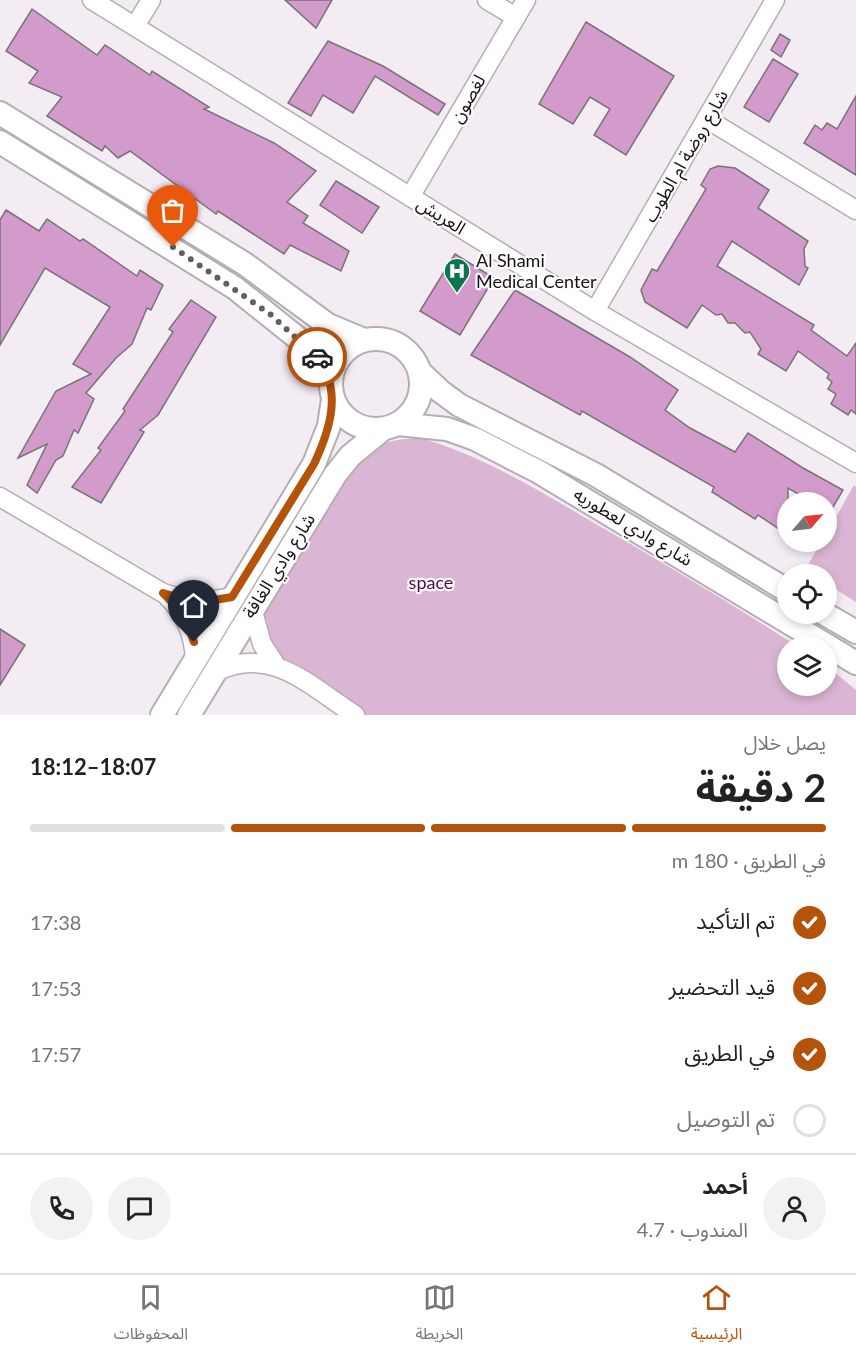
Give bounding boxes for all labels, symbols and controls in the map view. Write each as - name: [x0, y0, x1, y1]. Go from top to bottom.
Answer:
- street label: لغصون: [445, 70, 491, 127]
- street label: شارع روضة ام الطوب: [638, 85, 736, 228]
- pin: [147, 185, 198, 247]
- street label: العريش: [413, 192, 470, 239]
- icon: bag: [156, 194, 189, 227]
- place label: Al Shami Medical Center: [476, 249, 597, 292]
- hospital icon: Al Shami Medical Center: [442, 256, 472, 294]
- courier: [287, 327, 347, 387]
- icon: car: [301, 341, 334, 374]
- street label: شارع وادي لعطوريه: [568, 482, 697, 574]
- north arrow: [777, 492, 837, 552]
- map controls: [777, 492, 837, 696]
- street label: شارع وادي الغافة: [237, 509, 322, 624]
- button: locate: [777, 564, 837, 624]
- park label: space: [409, 571, 453, 593]
- pin: [168, 580, 219, 642]
- icon: home: [177, 589, 210, 622]
- button: layers: [777, 636, 837, 696]
- text: يصل خلال: [744, 730, 826, 754]
- text: 18:07–18:12: [30, 753, 156, 780]
- text: 2 دقيقة: [696, 764, 826, 810]
- text: في الطريق · 180 m: [672, 848, 826, 872]
- icon: check: [793, 906, 826, 939]
- text: تم التأكيد: [696, 907, 775, 934]
- text: 17:38: [30, 910, 81, 934]
- icon: check: [793, 972, 826, 1005]
- text: قيد التحضير: [669, 973, 775, 1000]
- text: 17:53: [30, 976, 81, 1000]
- icon: check: [793, 1038, 826, 1071]
- text: في الطريق: [684, 1039, 775, 1066]
- text: 17:57: [30, 1042, 81, 1066]
- text: تم التوصيل: [677, 1105, 775, 1132]
- text: أحمد: [702, 1172, 748, 1199]
- button: phone: [30, 1177, 93, 1240]
- button: chat: [108, 1177, 171, 1240]
- button: person: [763, 1177, 826, 1240]
- text: المندوب · 4.7: [637, 1217, 748, 1241]
- tab: المحفوظات: [114, 1281, 188, 1351]
- tab: الخريطة: [415, 1281, 463, 1351]
- tab: الرئيسية: [691, 1281, 742, 1351]

